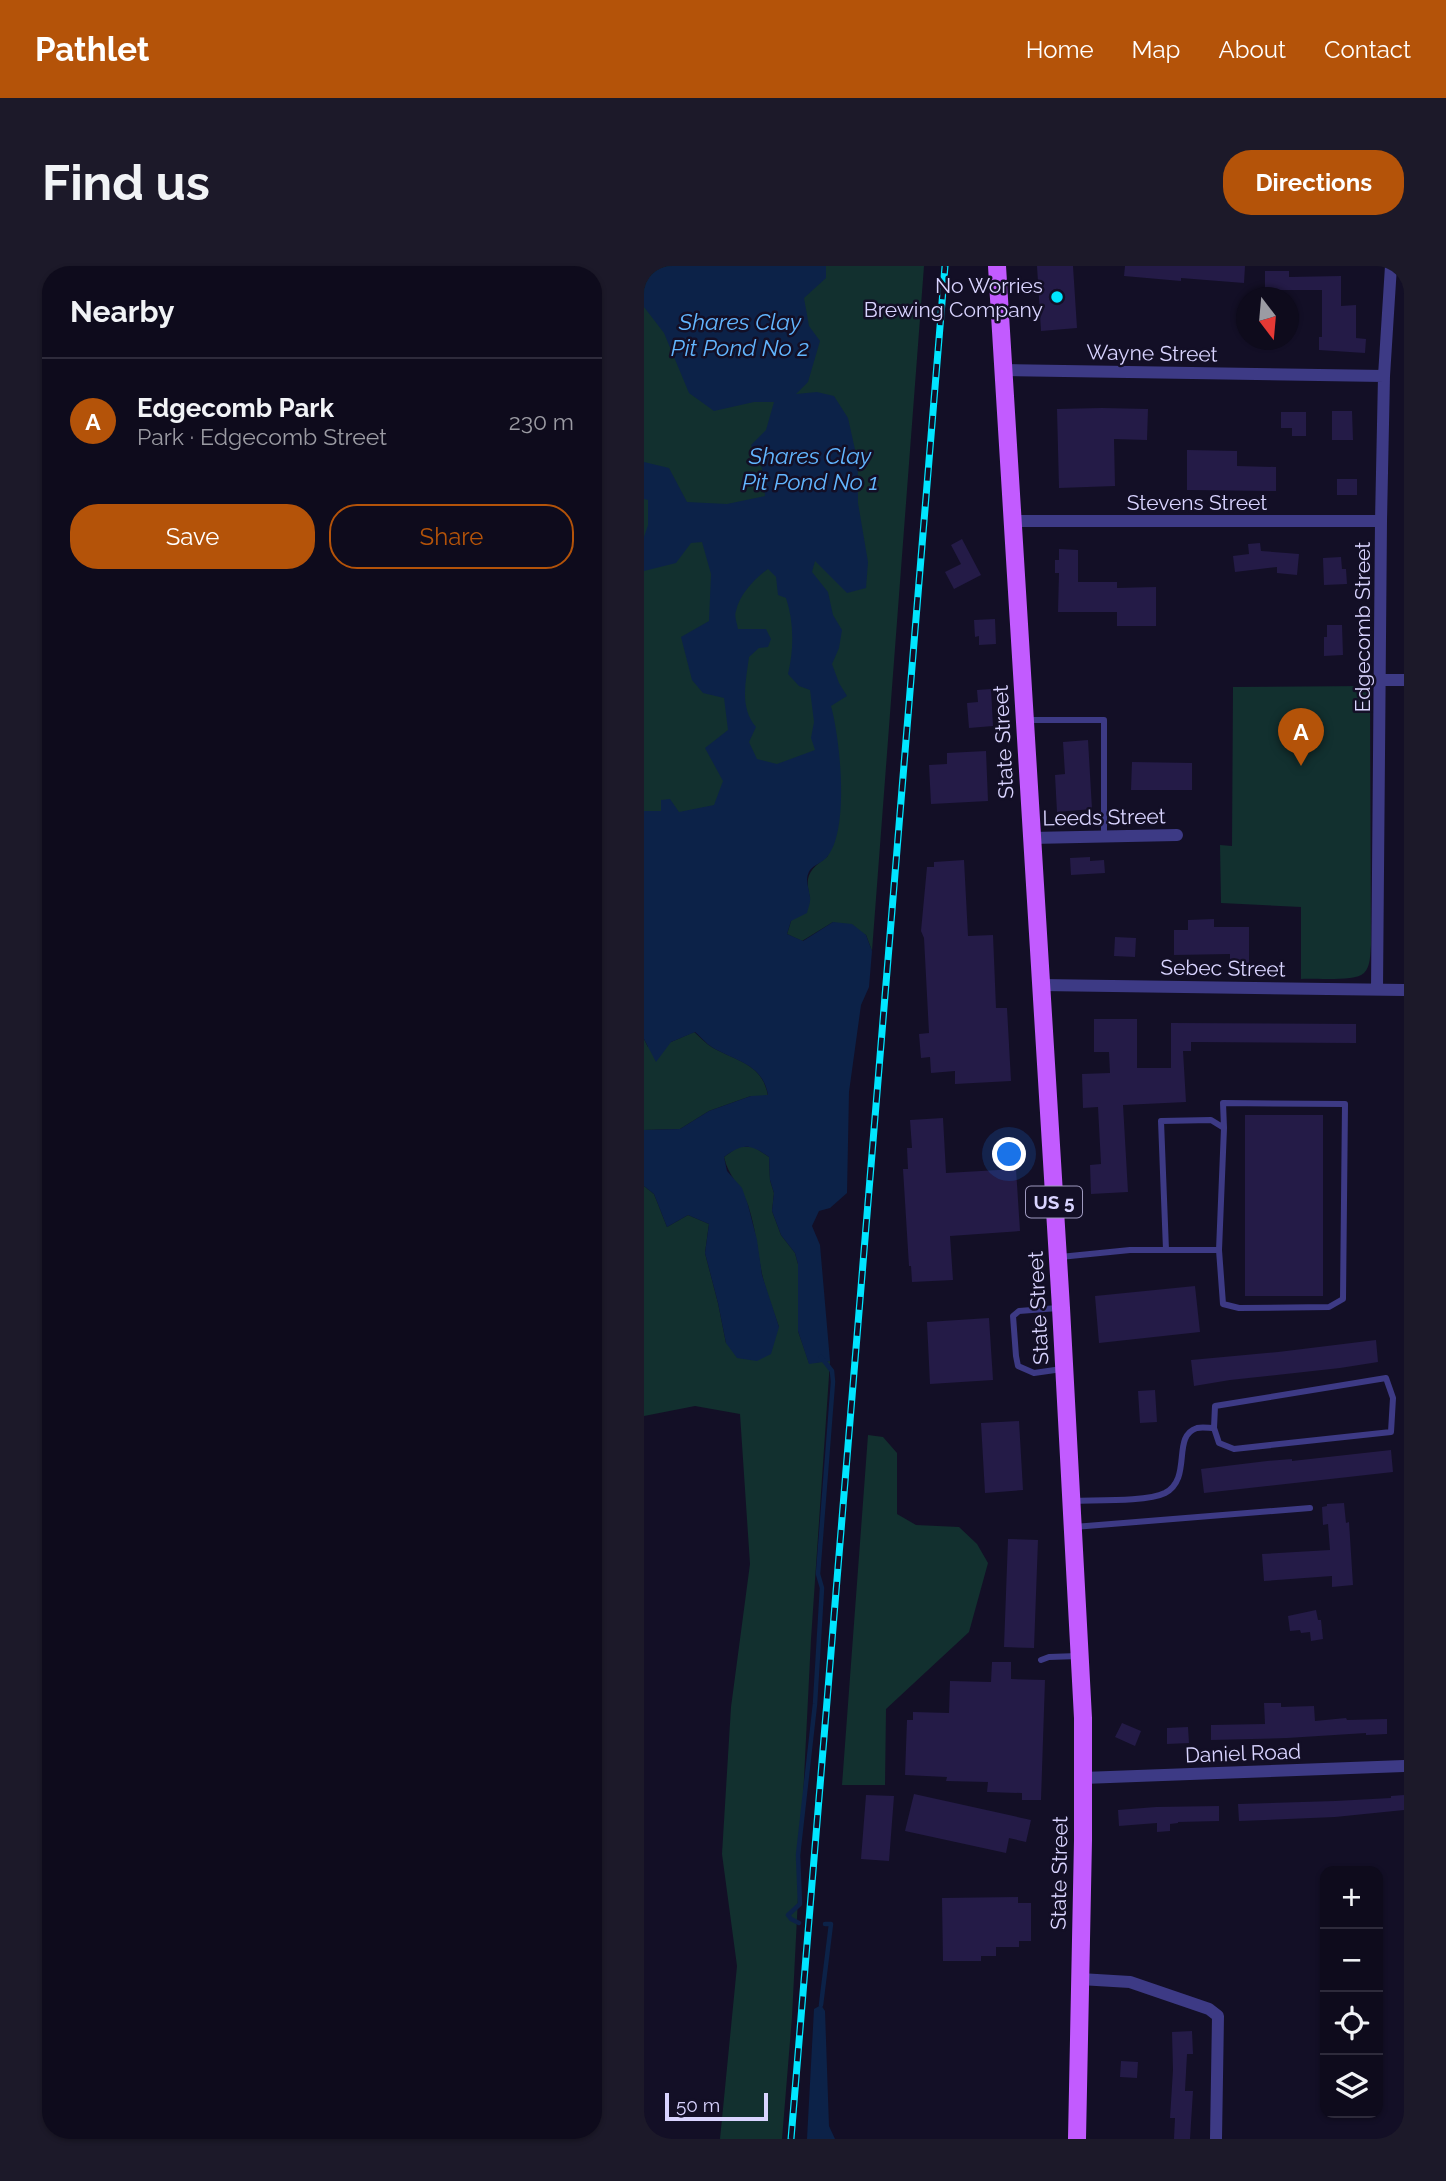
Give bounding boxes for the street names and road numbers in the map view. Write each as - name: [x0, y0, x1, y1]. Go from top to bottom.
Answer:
- street label: Wayne Street: [1086, 339, 1218, 367]
- street label: Stevens Street: [1127, 490, 1267, 515]
- street label: Edgecomb Street: [1350, 542, 1375, 712]
- street label: State Street: [988, 685, 1018, 799]
- street label: Leeds Street: [1042, 803, 1166, 831]
- street label: Sebec Street: [1160, 954, 1286, 982]
- road number: US 5: [1026, 1186, 1082, 1218]
- street label: State Street: [1023, 1251, 1053, 1365]
- street label: Daniel Road: [1184, 1738, 1302, 1768]
- street label: State Street: [1046, 1816, 1072, 1930]

